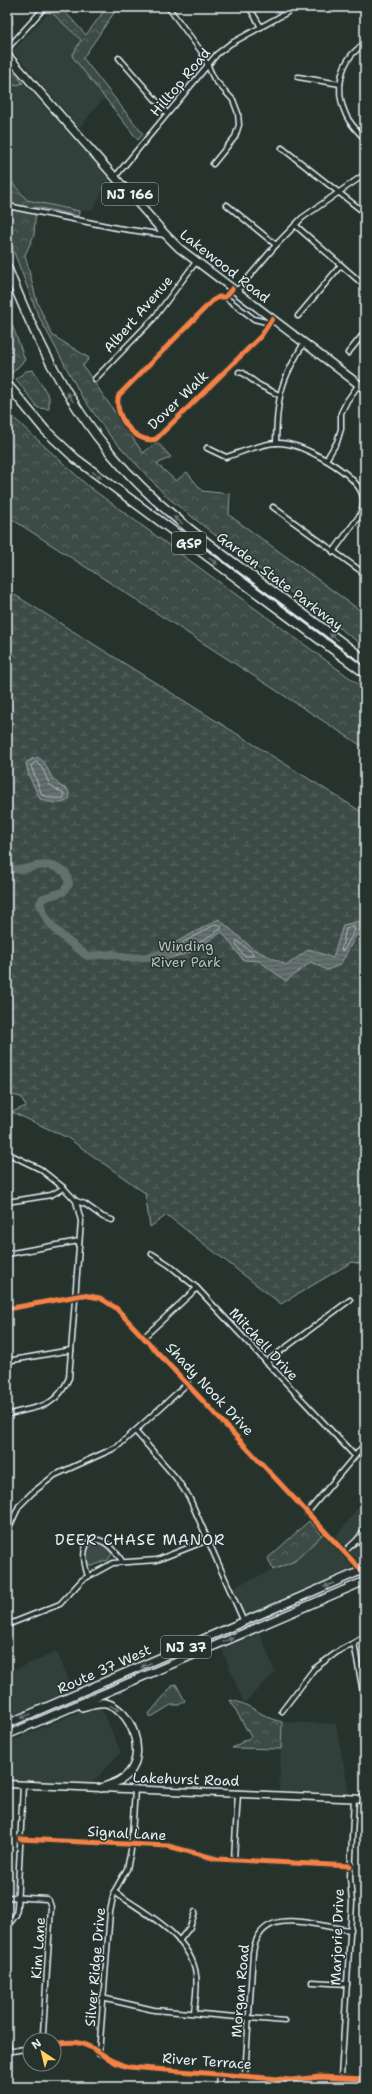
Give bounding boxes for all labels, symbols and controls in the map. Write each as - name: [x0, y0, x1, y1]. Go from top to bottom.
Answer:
- street label: Hilltop Road: [146, 44, 214, 120]
- road number: NJ 166: [102, 183, 158, 205]
- street label: Lakewood Road: [176, 225, 274, 307]
- street label: Albert Avenue: [99, 272, 177, 356]
- street label: Dover Walk: [144, 367, 212, 433]
- one-way arrow: [66, 392, 74, 403]
- one-way arrow: [91, 471, 102, 479]
- one-way arrow: [173, 515, 184, 524]
- street label: Garden State Parkway: [213, 528, 347, 634]
- road number: GSP: [172, 532, 206, 554]
- one-way arrow: [207, 557, 218, 565]
- one-way arrow: [328, 632, 339, 641]
- park label: Winding River Park: [151, 937, 221, 971]
- street label: Mitchell Drive: [225, 1304, 303, 1384]
- street label: Shady Nook Drive: [162, 1339, 258, 1439]
- district label: DEER CHASE MANOR: [55, 1530, 225, 1550]
- one-way arrow: [324, 1582, 335, 1588]
- road number: NJ 37: [161, 1636, 211, 1658]
- one-way arrow: [223, 1637, 234, 1643]
- street label: Route 37 West: [54, 1640, 154, 1698]
- one-way arrow: [140, 1662, 151, 1668]
- one-way arrow: [109, 1705, 121, 1711]
- one-way arrow: [20, 1714, 32, 1720]
- street label: Lakehurst Road: [132, 1768, 240, 1790]
- street label: Signal Lane: [87, 1822, 167, 1844]
- street label: Marjorie Drive: [326, 1888, 348, 1986]
- street label: Silver Ridge Drive: [81, 1907, 109, 2027]
- street label: Kim Lane: [27, 1916, 49, 1980]
- street label: Morgan Road: [227, 1944, 253, 2038]
- north arrow: [22, 2032, 62, 2072]
- text: N: [29, 2035, 45, 2053]
- street label: River Terrace: [162, 2049, 252, 2073]

